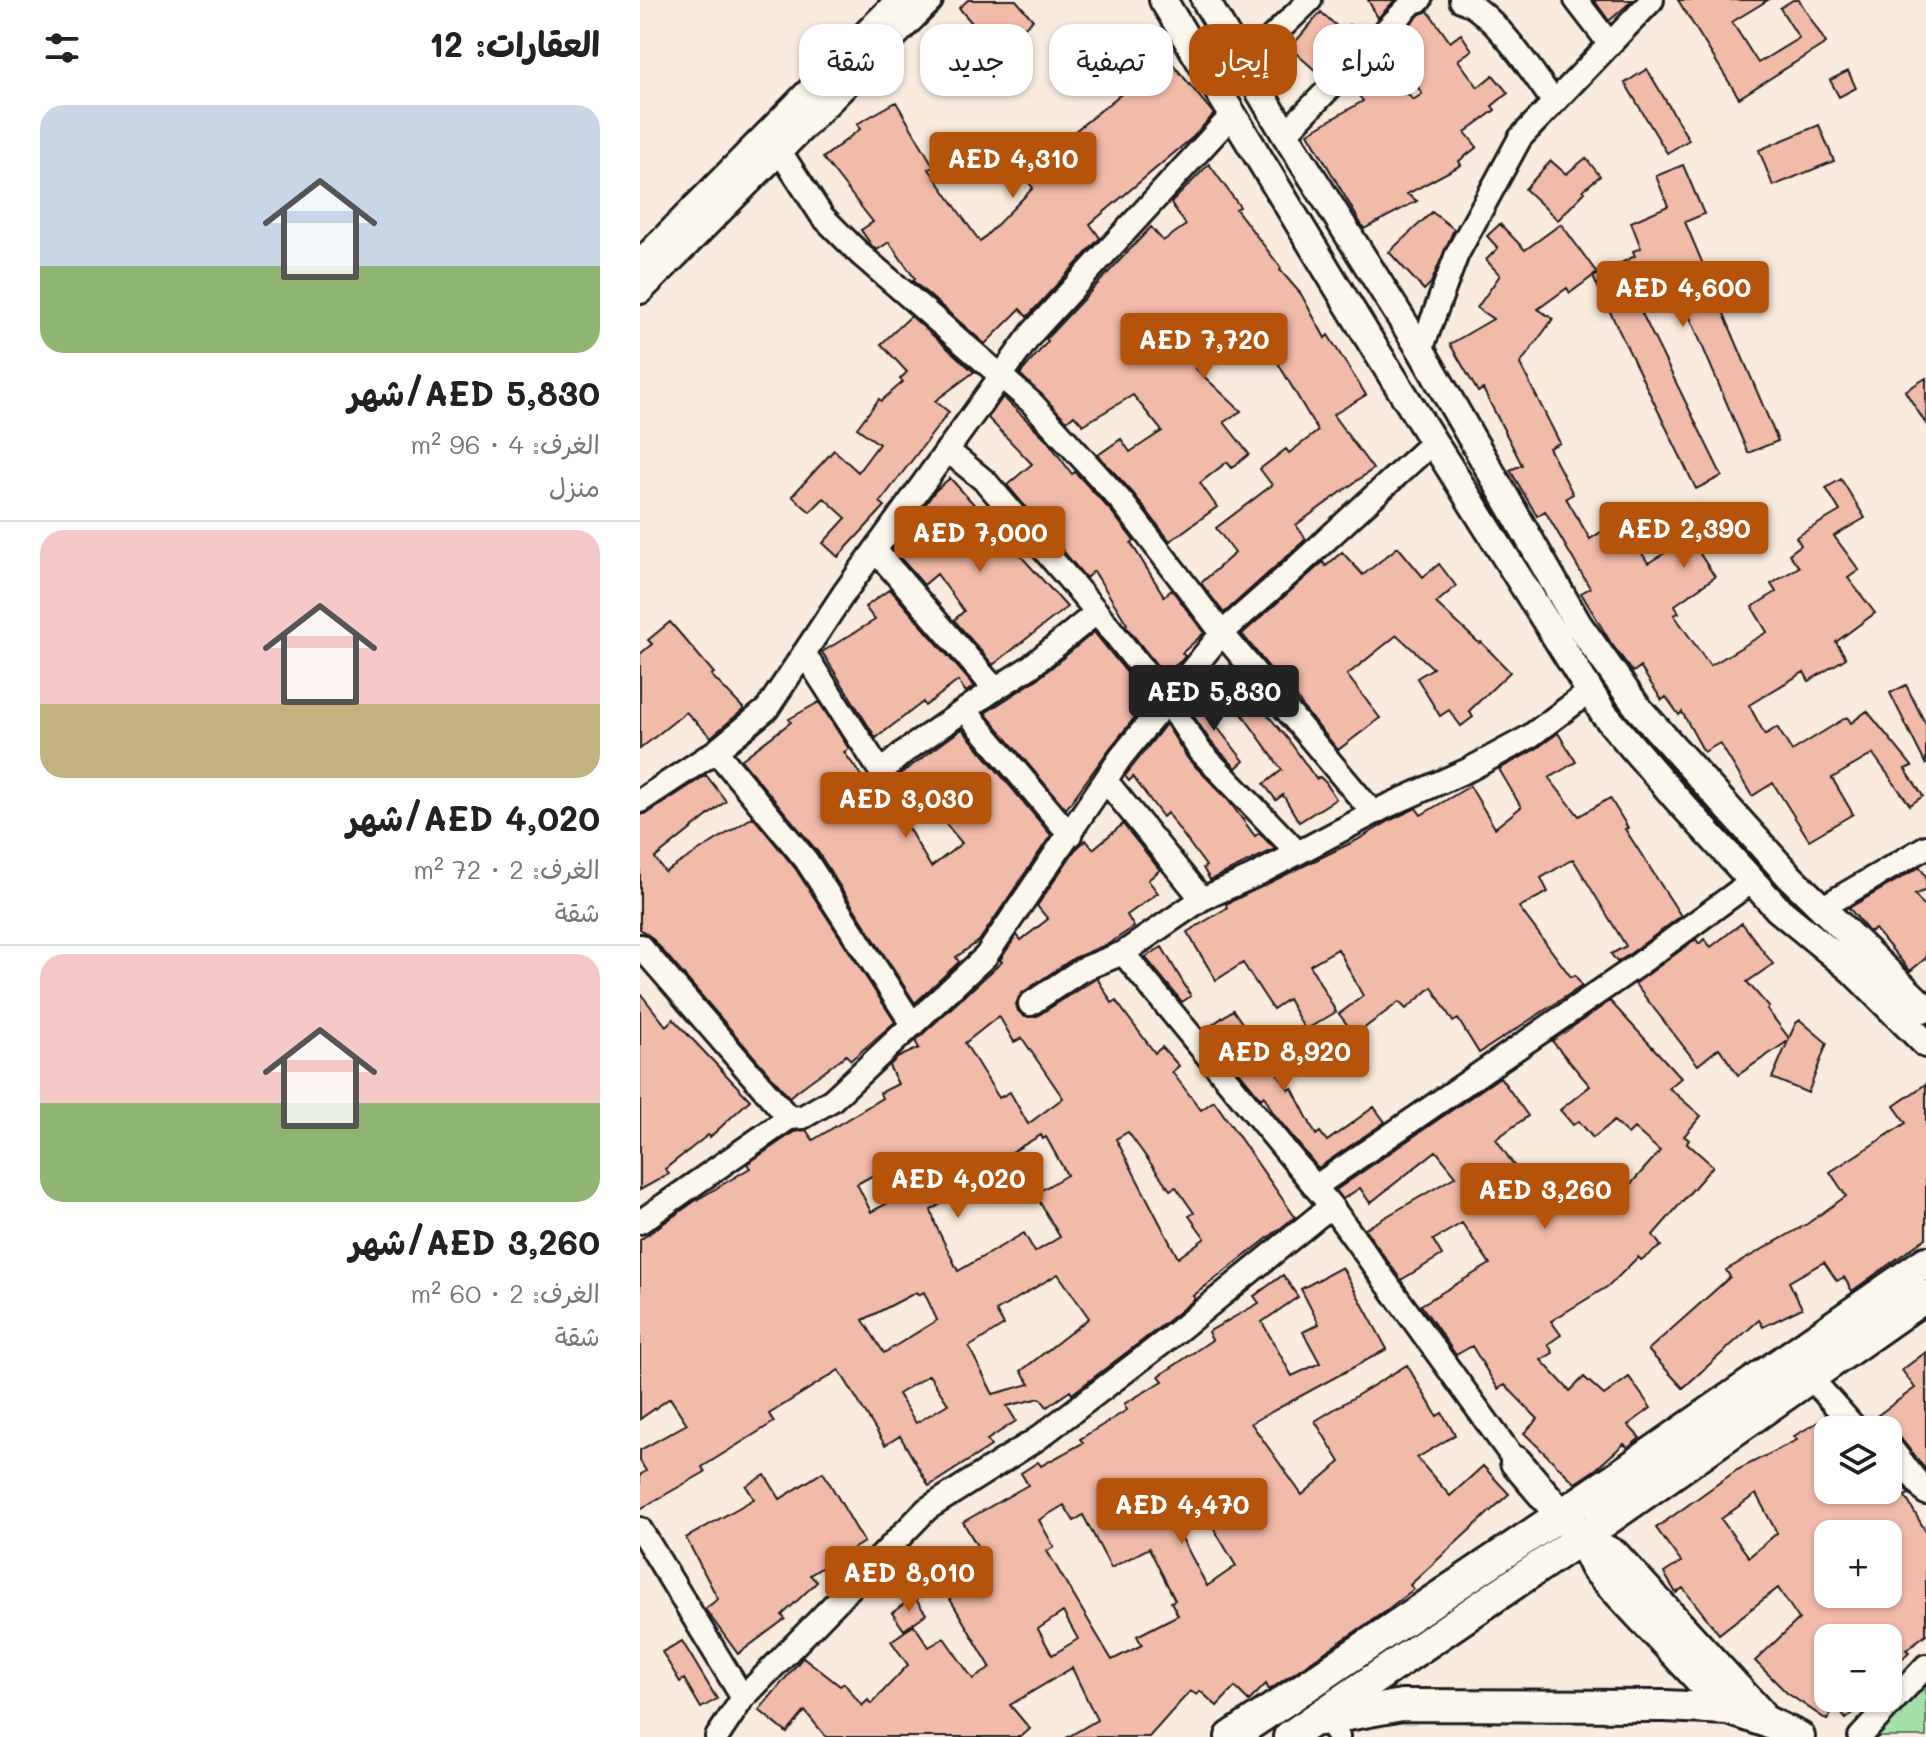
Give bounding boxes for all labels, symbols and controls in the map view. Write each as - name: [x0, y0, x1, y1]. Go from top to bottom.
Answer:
- text: العقارات: 12: [429, 21, 600, 66]
- chip: شقة: [799, 24, 904, 96]
- chip: جديد: [920, 24, 1033, 96]
- chip: تصفية: [1049, 24, 1173, 96]
- chip: إيجار: [1189, 24, 1297, 96]
- chip: شراء: [1313, 24, 1424, 96]
- icon: filters: [40, 26, 84, 70]
- pin: AED 4,310: [921, 132, 1105, 200]
- text: AED 4,310: [947, 141, 1079, 175]
- icon: home: [248, 157, 392, 301]
- pin: AED 4,600: [1591, 261, 1775, 329]
- text: AED 4,600: [1615, 270, 1751, 304]
- pin: AED 7,720: [1112, 313, 1296, 381]
- text: AED 7,720: [1139, 322, 1269, 356]
- text: AED 5,830/شهر: [348, 370, 600, 415]
- text: الغرف: 4 · 96 m²: [410, 427, 600, 461]
- text: منزل: [549, 470, 600, 504]
- pin: AED 2,390: [1592, 502, 1776, 570]
- pin: AED 7,000: [888, 506, 1072, 574]
- text: AED 2,390: [1617, 511, 1751, 545]
- text: AED 7,000: [912, 515, 1048, 549]
- icon: home: [248, 582, 392, 726]
- pin: AED 5,830: [1122, 665, 1306, 733]
- text: AED 5,830: [1147, 674, 1281, 708]
- pin: AED 3,030: [814, 772, 998, 840]
- text: AED 3,030: [838, 781, 974, 815]
- text: AED 4,020/شهر: [347, 795, 600, 840]
- text: الغرف: 2 · 72 m²: [413, 852, 600, 886]
- text: شقة: [555, 895, 600, 929]
- icon: home: [248, 1006, 392, 1150]
- pin: AED 8,920: [1192, 1025, 1376, 1093]
- text: AED 8,920: [1217, 1034, 1351, 1068]
- pin: AED 4,020: [866, 1152, 1050, 1220]
- text: AED 4,020: [890, 1161, 1026, 1195]
- pin: AED 3,260: [1453, 1163, 1637, 1231]
- text: AED 3,260: [1478, 1172, 1612, 1206]
- text: AED 3,260/شهر: [349, 1219, 600, 1264]
- text: الغرف: 2 · 60 m²: [411, 1276, 600, 1310]
- text: شقة: [555, 1319, 600, 1353]
- map controls: [1814, 1416, 1902, 1712]
- button: layers: [1814, 1416, 1902, 1504]
- pin: AED 4,470: [1090, 1478, 1274, 1546]
- text: AED 4,470: [1115, 1487, 1249, 1521]
- button: +: [1814, 1520, 1902, 1608]
- pin: AED 8,010: [817, 1546, 1001, 1614]
- text: AED 8,010: [843, 1555, 975, 1589]
- button: −: [1814, 1624, 1902, 1712]

